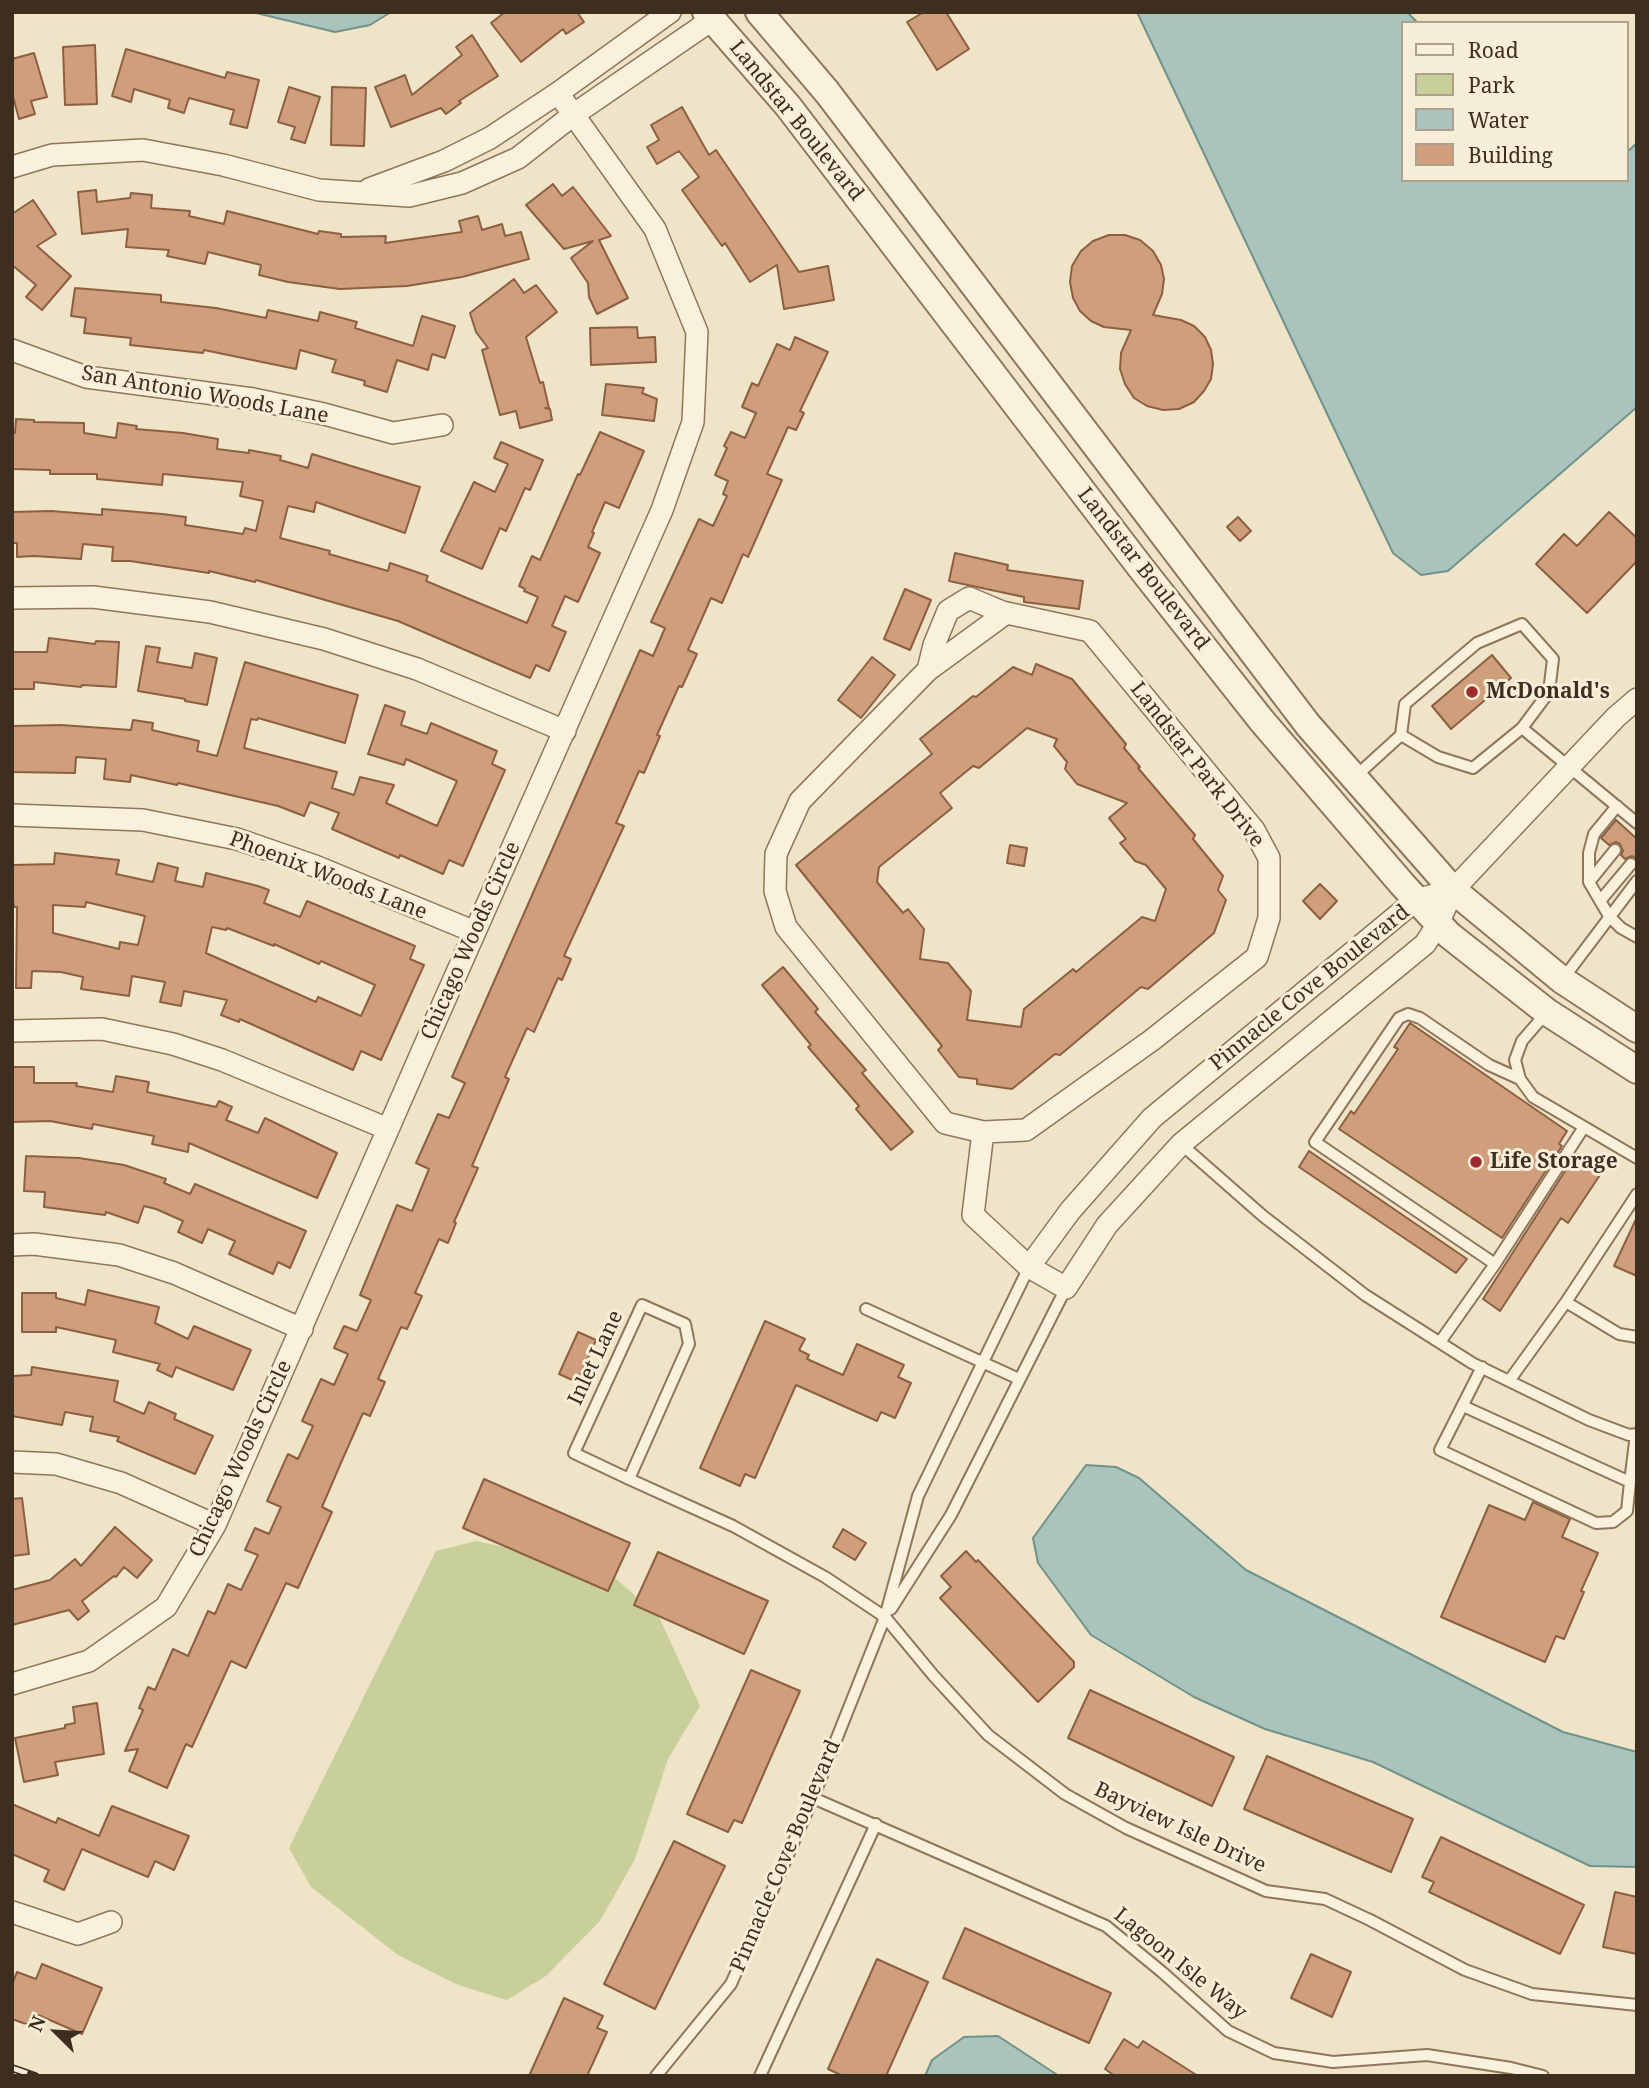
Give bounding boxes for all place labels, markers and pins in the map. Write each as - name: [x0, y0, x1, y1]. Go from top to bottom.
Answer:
- place label: McDonald's: [1486, 679, 1610, 705]
- marker: McDonald's: [1464, 684, 1480, 700]
- place label: Life Storage: [1490, 1149, 1618, 1175]
- marker: Life Storage: [1468, 1154, 1484, 1170]

